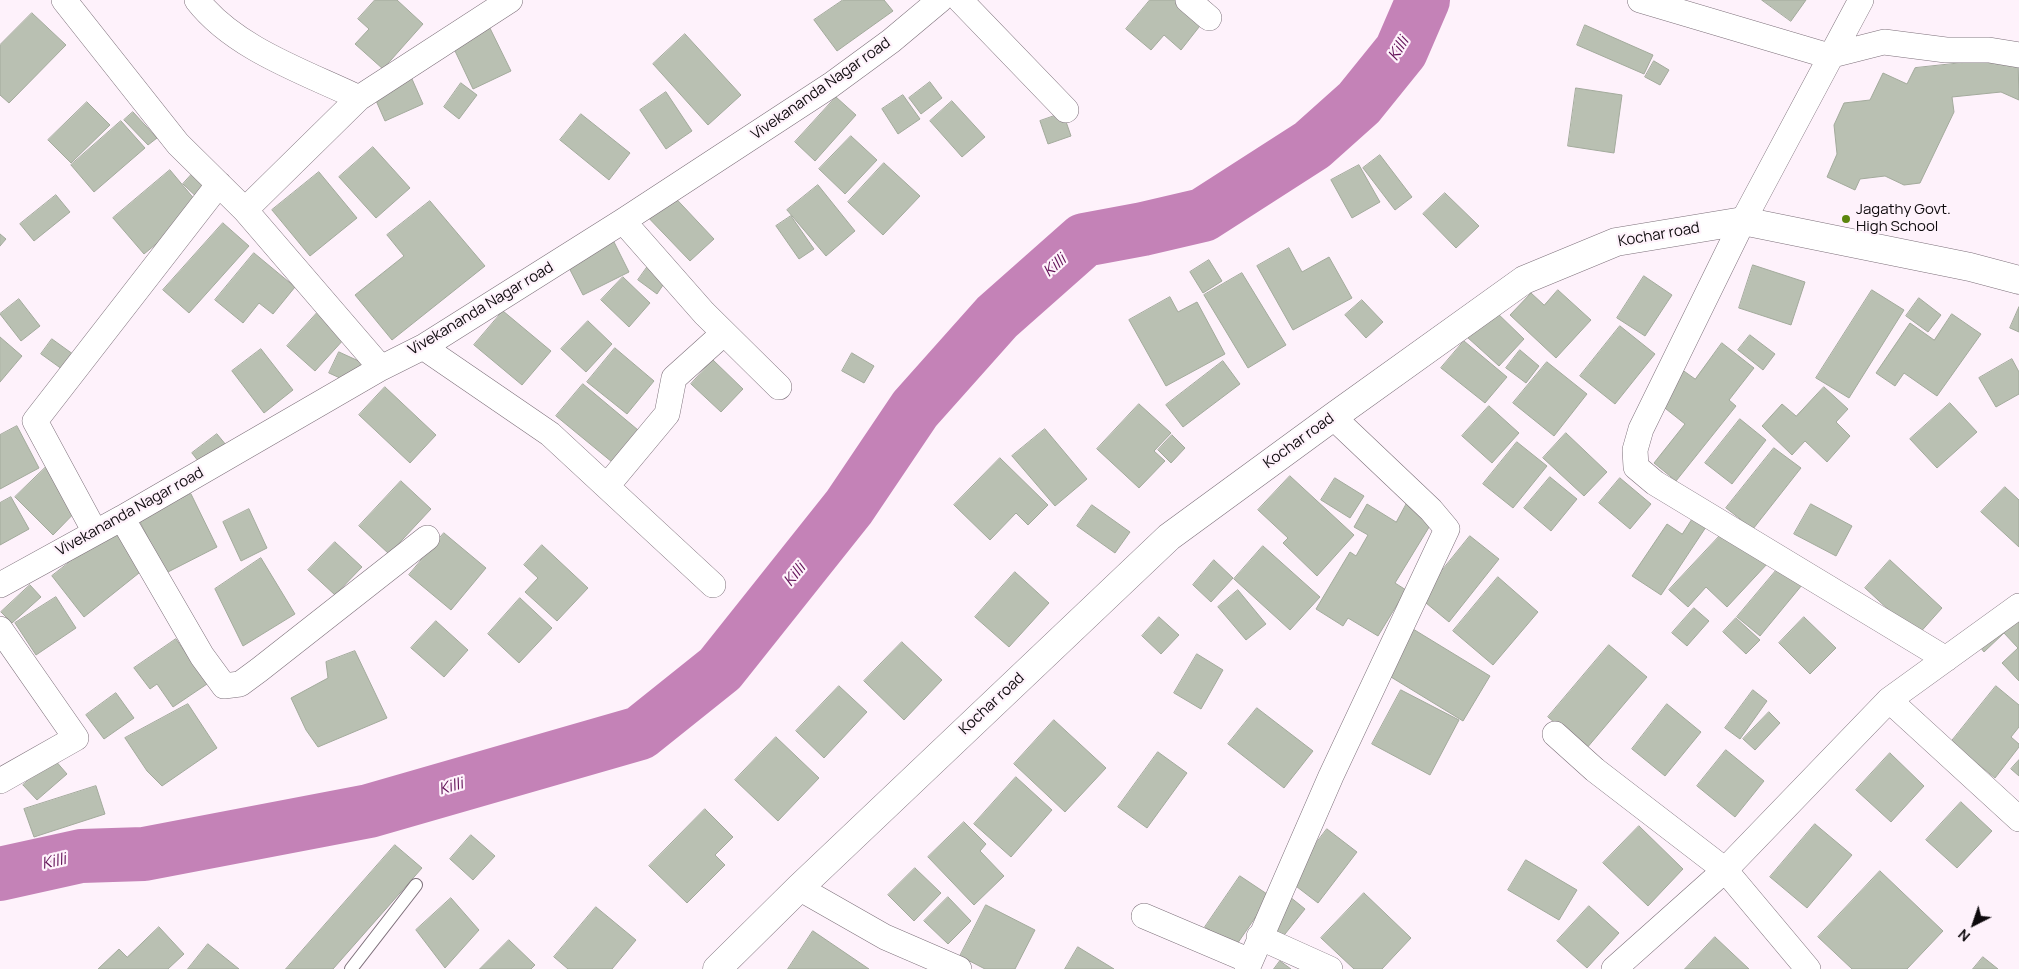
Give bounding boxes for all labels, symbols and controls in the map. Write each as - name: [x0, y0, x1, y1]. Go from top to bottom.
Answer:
- street label: Vivekananda Nagar road: [748, 34, 894, 144]
- water label: Killi: [1384, 34, 1414, 64]
- place label: Jagathy Govt. High School: [1856, 201, 1951, 236]
- marker: Jagathy Govt. High School: [1840, 213, 1852, 225]
- street label: Kochar road: [1617, 219, 1701, 251]
- water label: Killi: [1039, 251, 1071, 281]
- street label: Vivekananda Nagar road: [405, 259, 557, 359]
- street label: Kochar road: [1260, 409, 1338, 473]
- street label: Vivekananda Nagar road: [53, 464, 207, 560]
- water label: Killi: [780, 559, 810, 591]
- street label: Kochar road: [956, 669, 1028, 739]
- water label: Killi: [437, 774, 465, 800]
- water label: Killi: [40, 850, 68, 874]
- north arrow: [1949, 899, 1999, 949]
- text: N: [1954, 925, 1974, 946]

